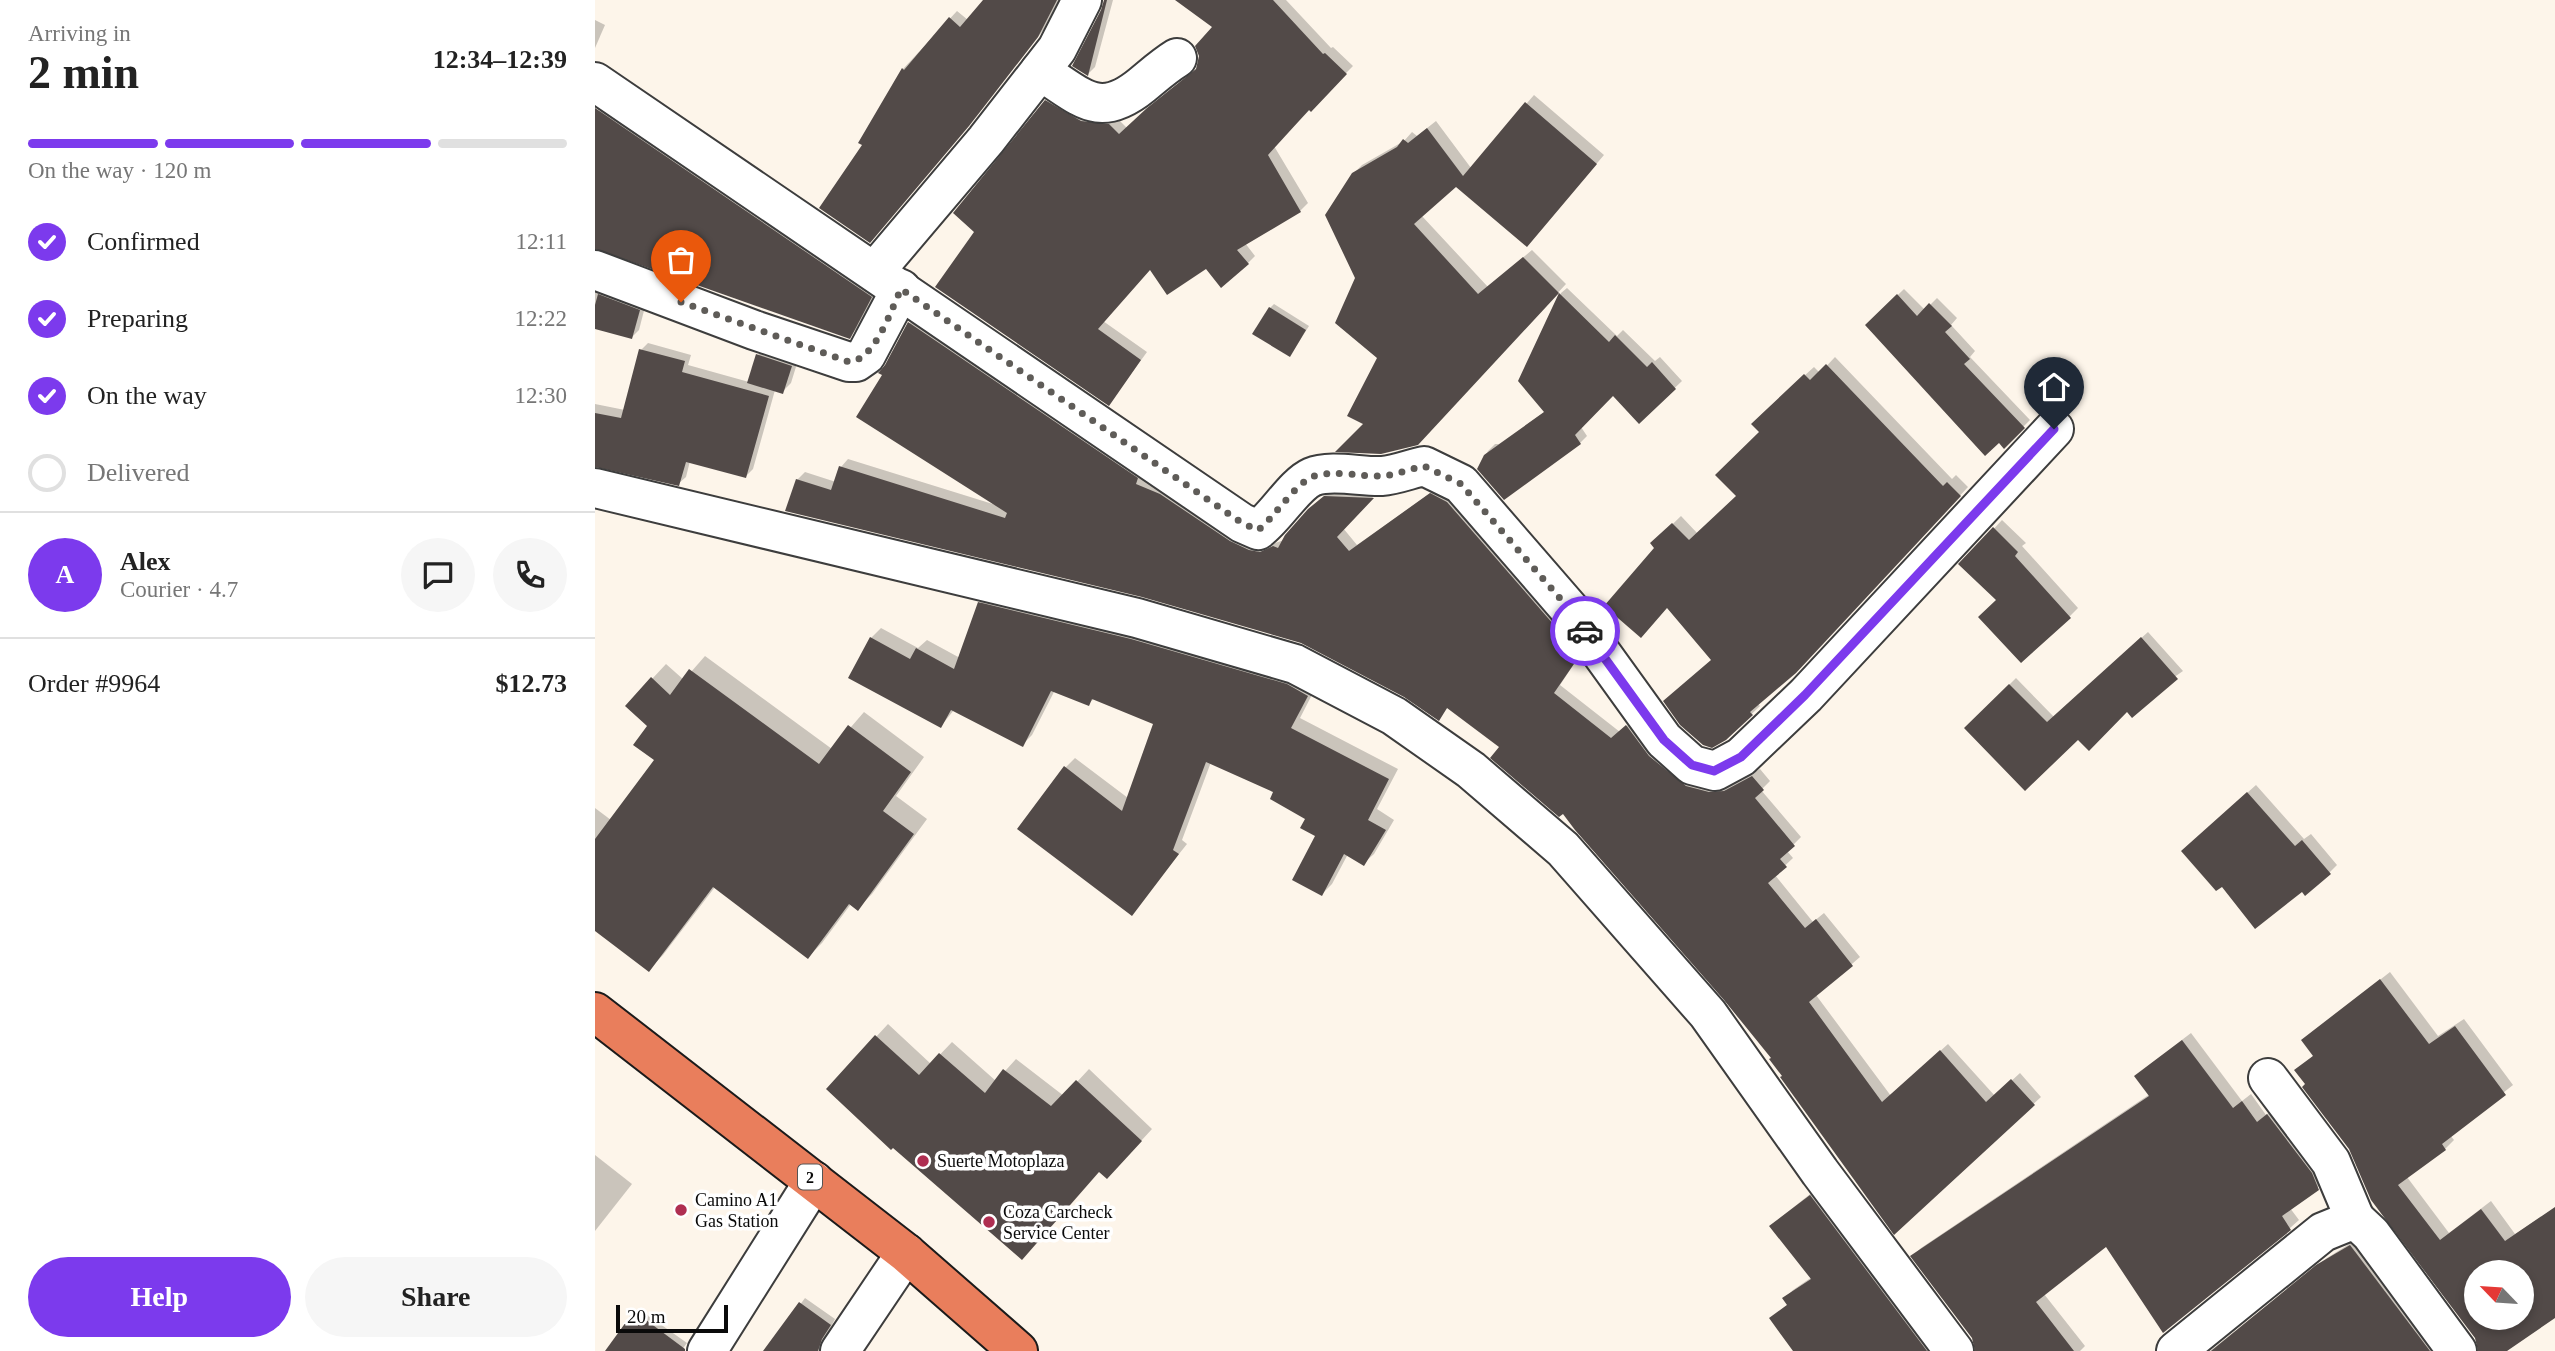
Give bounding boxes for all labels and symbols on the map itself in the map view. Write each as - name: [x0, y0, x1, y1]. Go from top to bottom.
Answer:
- pin: [651, 230, 711, 302]
- pin: [2024, 357, 2084, 429]
- courier: [1550, 596, 1620, 666]
- place label: Suerte Motoplaza: [937, 1151, 1064, 1171]
- marker: Suerte Motoplaza: [915, 1153, 931, 1169]
- road number: 2: [798, 1164, 822, 1190]
- place label: Camino A1 Gas Station: [695, 1190, 779, 1231]
- marker: Camino A1 Gas Station: [673, 1202, 689, 1218]
- place label: Coza Carcheck Service Center: [1003, 1202, 1112, 1243]
- marker: Coza Carcheck Service Center: [981, 1214, 997, 1230]
- north arrow: [2464, 1260, 2534, 1330]
- scale bar: [616, 1302, 728, 1334]

